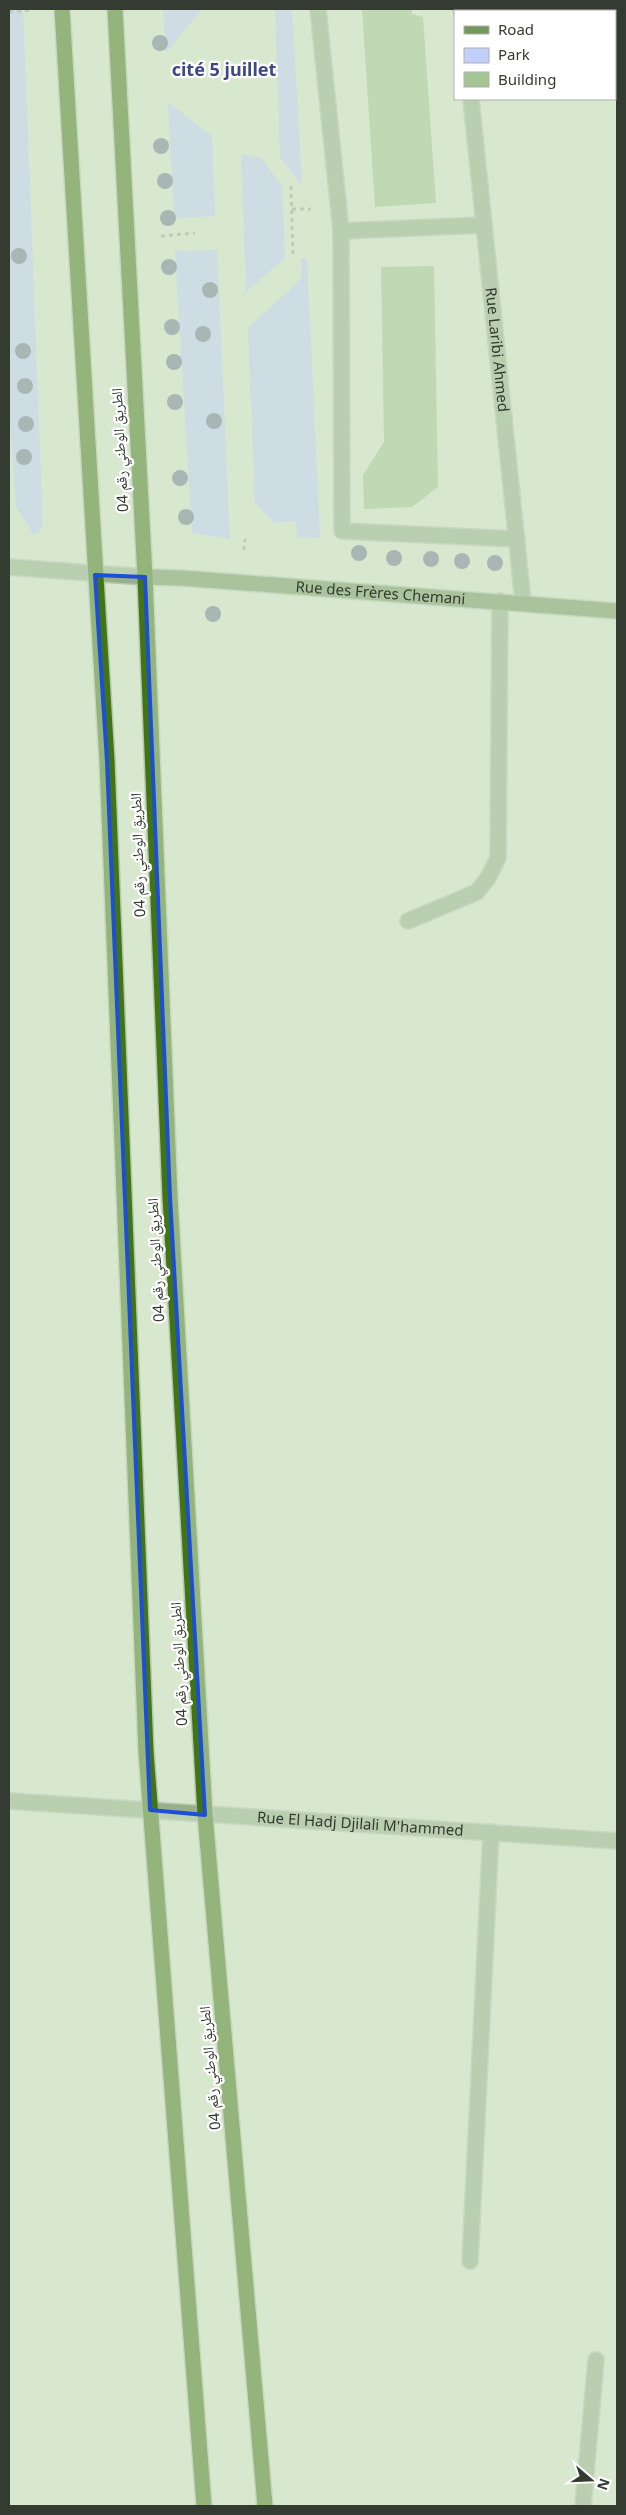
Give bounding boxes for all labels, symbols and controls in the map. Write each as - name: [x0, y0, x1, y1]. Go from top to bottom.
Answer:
- legend: [454, 10, 616, 100]
- text: Road: [498, 19, 534, 39]
- text: Park: [498, 44, 530, 64]
- district label: cité 5 juillet: [172, 57, 276, 81]
- text: Building: [498, 69, 556, 89]
- street label: Rue Laribi Ahmed: [482, 286, 514, 413]
- street label: الطريق الوطني رقم 04: [106, 387, 135, 513]
- street label: Rue des Frères Chemani: [295, 576, 466, 608]
- street label: الطريق الوطني رقم 04: [125, 792, 152, 917]
- street label: الطريق الوطني رقم 04: [142, 1197, 171, 1323]
- street label: الطريق الوطني رقم 04: [165, 1601, 194, 1727]
- street label: Rue El Hadj Djilali M'hammed: [256, 1806, 464, 1840]
- street label: الطريق الوطني رقم 04: [194, 2005, 227, 2131]
- north arrow: [566, 2455, 616, 2505]
- text: N: [593, 2476, 615, 2493]

